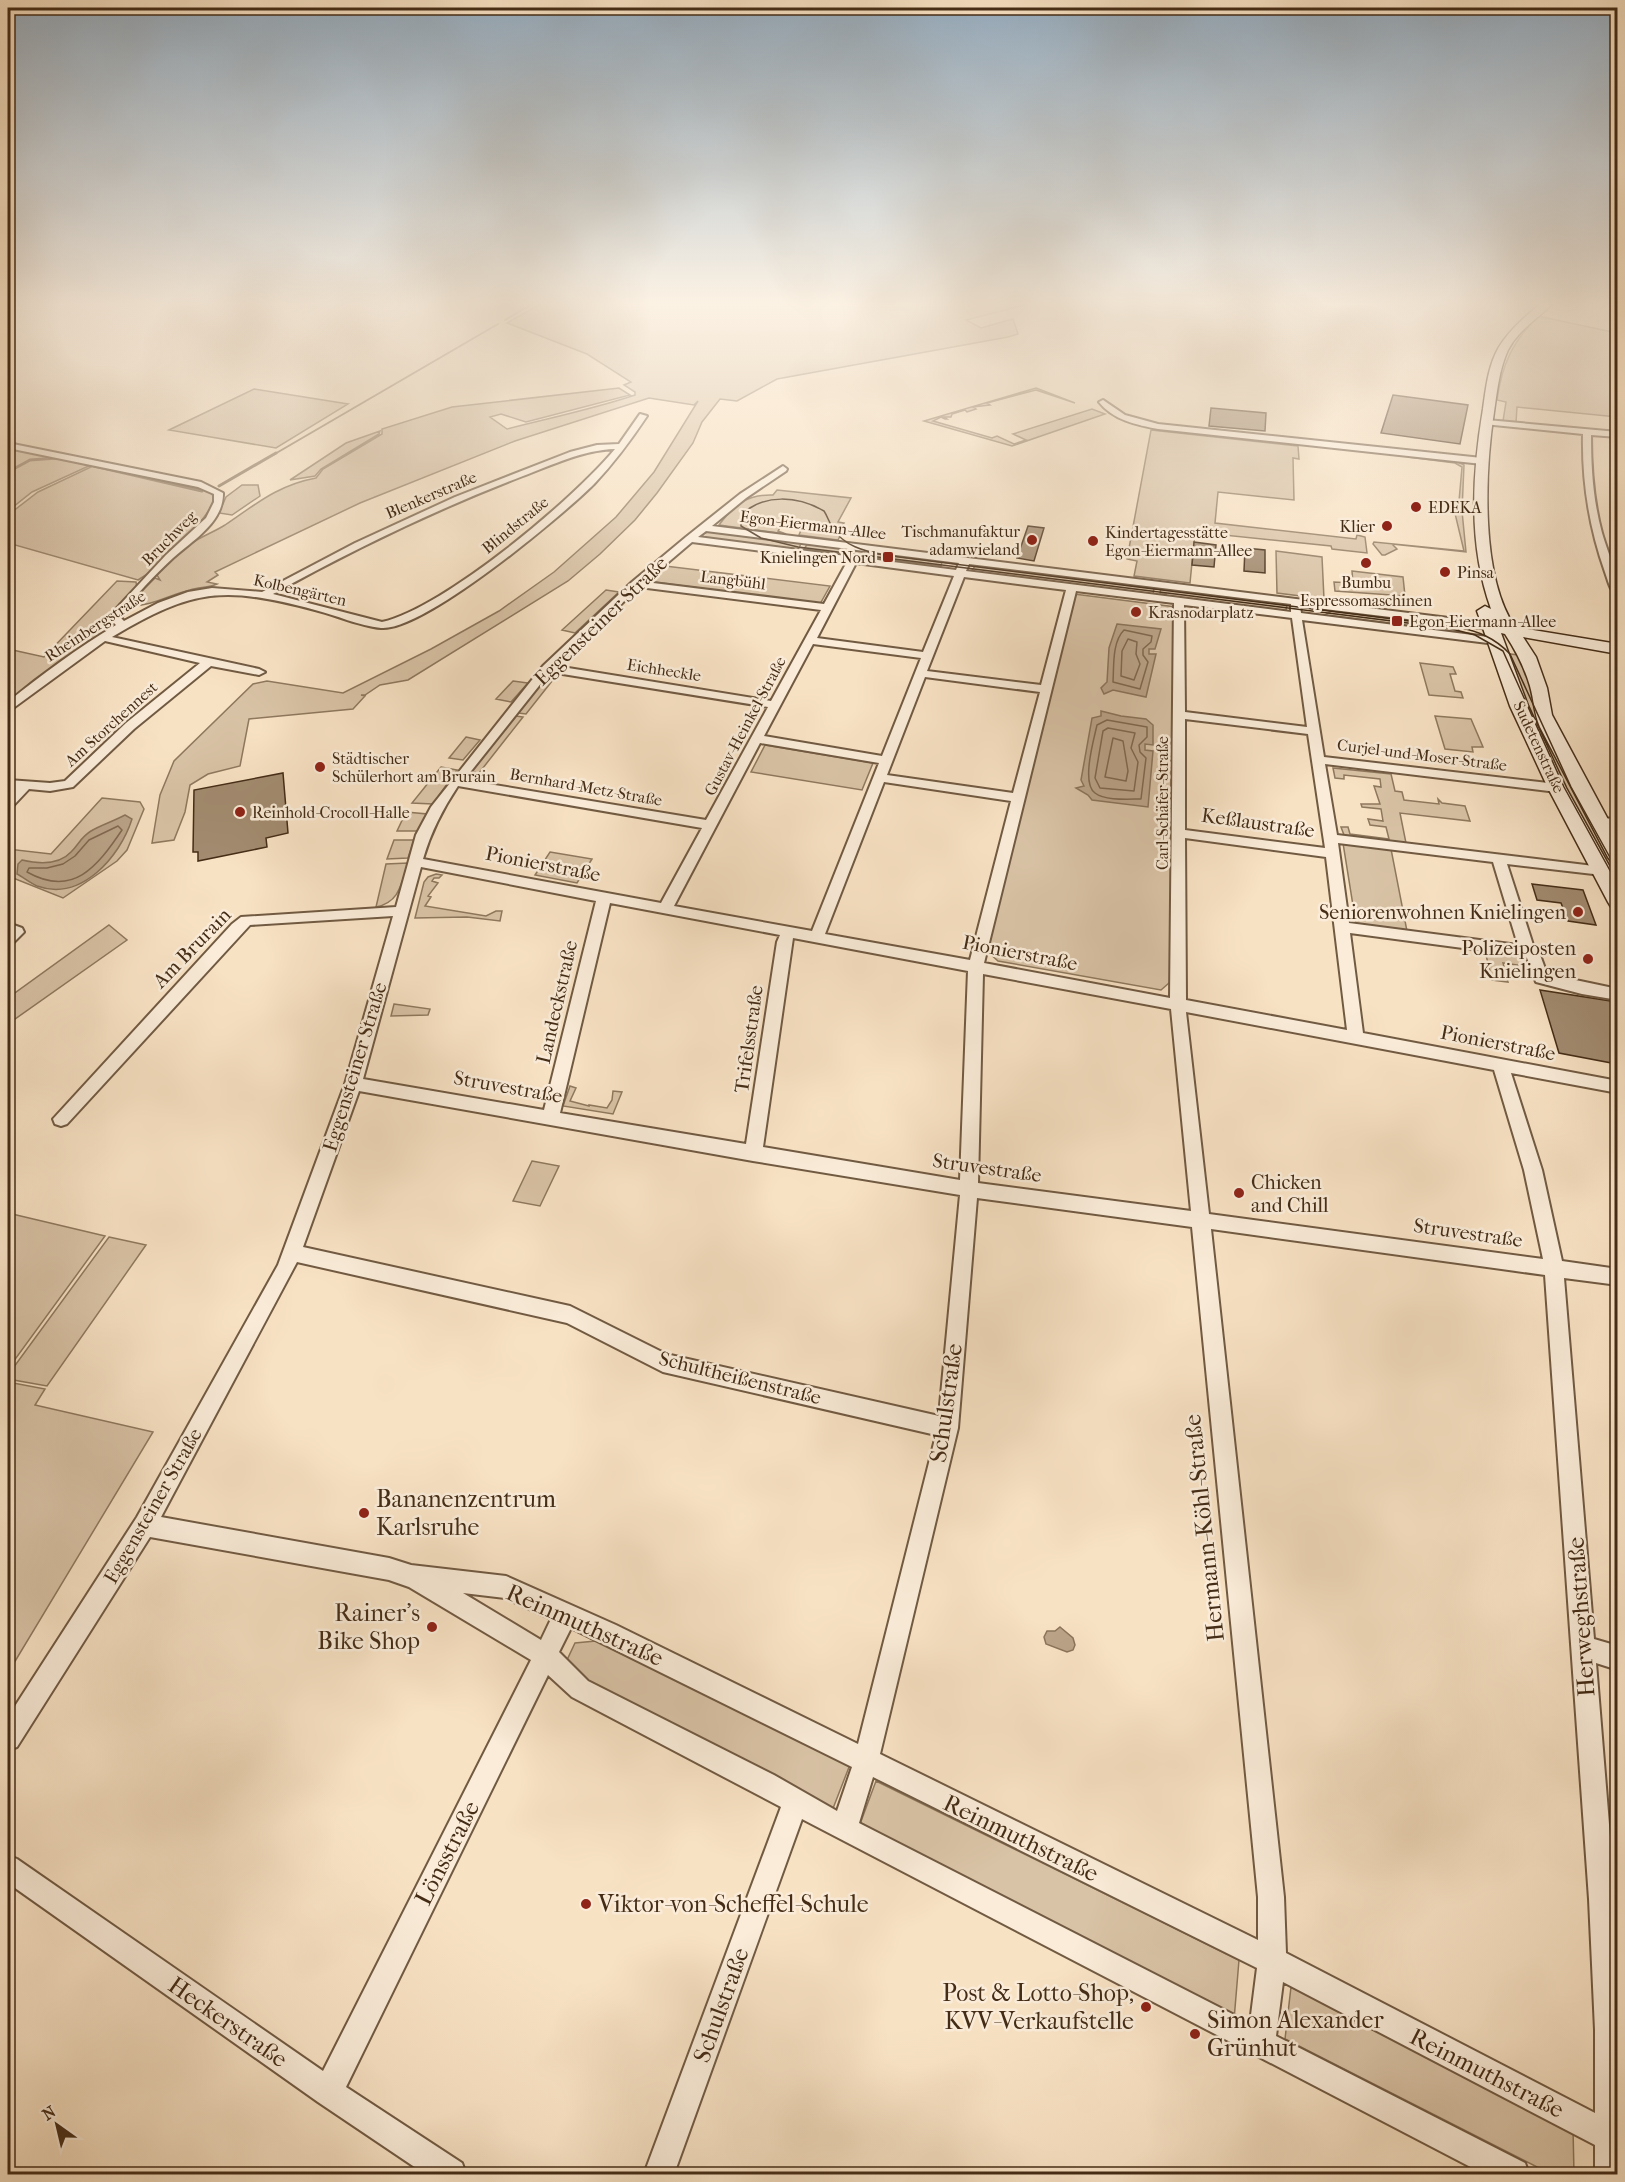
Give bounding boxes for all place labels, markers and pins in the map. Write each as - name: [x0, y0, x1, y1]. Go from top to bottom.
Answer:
- place label: EDEKA: [1428, 498, 1482, 517]
- marker: EDEKA: [1409, 500, 1423, 514]
- place label: Klier: [1340, 517, 1375, 536]
- marker: Klier: [1380, 519, 1394, 533]
- place label: Tischmanufaktur adamwieland: [902, 522, 1020, 559]
- place label: Kindertagesstätte Egon-Eiermann-Allee: [1105, 523, 1252, 560]
- marker: Tischmanufaktur adamwieland: [1025, 533, 1039, 547]
- marker: Kindertagesstätte Egon-Eiermann-Allee: [1086, 534, 1100, 548]
- place label: Knielingen Nord: [760, 548, 876, 567]
- marker: Knielingen Nord: [881, 550, 895, 564]
- marker: Bumbu Espressomaschinen: [1359, 556, 1373, 570]
- place label: Pinsa: [1457, 563, 1495, 582]
- marker: Pinsa: [1438, 565, 1452, 579]
- place label: Bumbu Espressomaschinen: [1300, 573, 1433, 610]
- place label: Krasnodarplatz: [1148, 603, 1254, 622]
- marker: Krasnodarplatz: [1129, 605, 1143, 619]
- place label: Egon-Eiermann-Allee: [1409, 612, 1556, 631]
- marker: Egon-Eiermann-Allee: [1390, 614, 1404, 628]
- place label: Städtischer Schülerhort am Brurain: [332, 749, 496, 786]
- marker: Städtischer Schülerhort am Brurain: [313, 760, 327, 774]
- place label: Reinhold-Crocoll-Halle: [252, 803, 410, 822]
- marker: Reinhold-Crocoll-Halle: [233, 805, 247, 819]
- place label: Seniorenwohnen Knielingen: [1319, 901, 1566, 924]
- marker: Seniorenwohnen Knielingen: [1571, 905, 1585, 919]
- place label: Polizeiposten Knielingen: [1461, 937, 1576, 983]
- marker: Polizeiposten Knielingen: [1581, 952, 1595, 966]
- place label: Chicken and Chill: [1251, 1171, 1329, 1217]
- marker: Chicken and Chill: [1232, 1186, 1246, 1200]
- place label: Bananenzentrum Karlsruhe: [376, 1485, 556, 1541]
- marker: Bananenzentrum Karlsruhe: [357, 1506, 371, 1520]
- place label: Rainer's Bike Shop: [317, 1599, 420, 1655]
- marker: Rainer's Bike Shop: [425, 1620, 439, 1634]
- place label: Viktor-von-Scheffel-Schule: [597, 1890, 869, 1918]
- marker: Viktor-von-Scheffel-Schule: [579, 1897, 593, 1911]
- place label: Post & Lotto-Shop, KVV-Verkaufstelle: [942, 1979, 1134, 2035]
- marker: Post & Lotto-Shop, KVV-Verkaufstelle: [1139, 2000, 1153, 2014]
- place label: Simon Alexander Grünhut: [1207, 2006, 1384, 2062]
- marker: Simon Alexander Grünhut: [1188, 2027, 1202, 2041]

